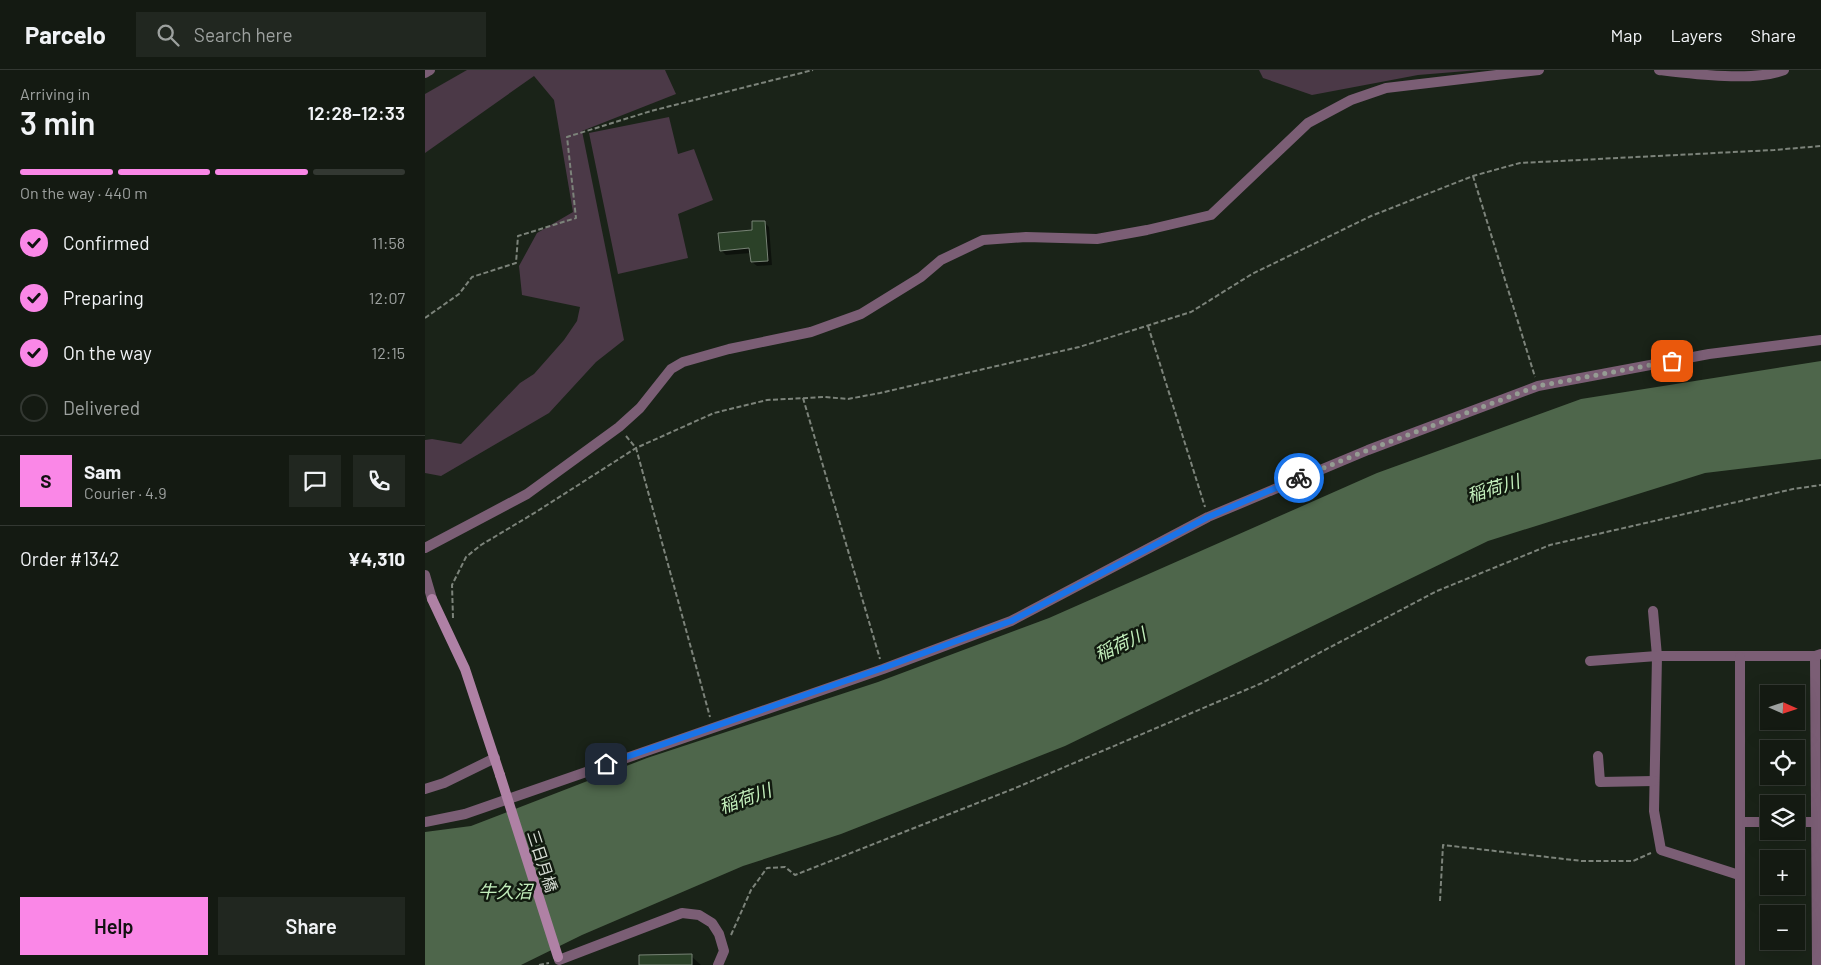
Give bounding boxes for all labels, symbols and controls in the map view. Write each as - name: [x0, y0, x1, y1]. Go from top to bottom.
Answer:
- search box: [136, 12, 486, 57]
- text: Parcelo: [25, 20, 106, 49]
- icon: search: [154, 21, 182, 49]
- text: Search here: [194, 23, 293, 46]
- text: Map: [1610, 24, 1642, 46]
- text: Layers: [1670, 24, 1723, 46]
- text: Share: [1751, 24, 1796, 46]
- text: Arriving in: [20, 84, 90, 103]
- text: 12:28–12:33: [308, 101, 405, 124]
- text: 3 min: [20, 103, 96, 141]
- text: On the way · 440 m: [20, 183, 148, 202]
- icon: check: [20, 229, 48, 257]
- text: Confirmed: [63, 231, 150, 254]
- text: 11:58: [372, 233, 405, 252]
- icon: check: [20, 284, 48, 312]
- text: Preparing: [63, 286, 144, 309]
- text: 12:07: [369, 288, 405, 307]
- icon: check: [20, 339, 48, 367]
- pin: [1651, 340, 1693, 382]
- text: On the way: [63, 341, 152, 364]
- text: 12:15: [372, 343, 405, 362]
- icon: bag: [1658, 347, 1686, 375]
- text: Delivered: [63, 396, 140, 419]
- courier: [1274, 453, 1324, 503]
- button: chat: [289, 455, 341, 507]
- button: phone: [353, 455, 405, 507]
- text: Sam: [84, 460, 121, 483]
- icon: bike: [1285, 464, 1313, 492]
- text: S: [40, 469, 52, 492]
- water label: 稲荷川: [1464, 469, 1524, 506]
- text: Courier · 4.9: [84, 483, 167, 502]
- text: Order #1342: [20, 547, 119, 570]
- text: ¥4,310: [348, 547, 405, 570]
- water label: 稲荷川: [1091, 622, 1151, 665]
- north arrow: [1760, 685, 1805, 730]
- map controls: [1760, 685, 1805, 950]
- button: locate: [1760, 740, 1805, 785]
- pin: [585, 743, 627, 785]
- icon: home: [592, 750, 620, 778]
- water label: 稲荷川: [716, 778, 776, 818]
- button: layers: [1760, 795, 1805, 840]
- street label: 三日月橋: [524, 828, 562, 894]
- button: +: [1760, 850, 1805, 895]
- water label: 牛久沼: [478, 880, 535, 902]
- button: Help: [20, 897, 208, 955]
- button: Share: [218, 897, 405, 955]
- button: −: [1760, 905, 1805, 950]

